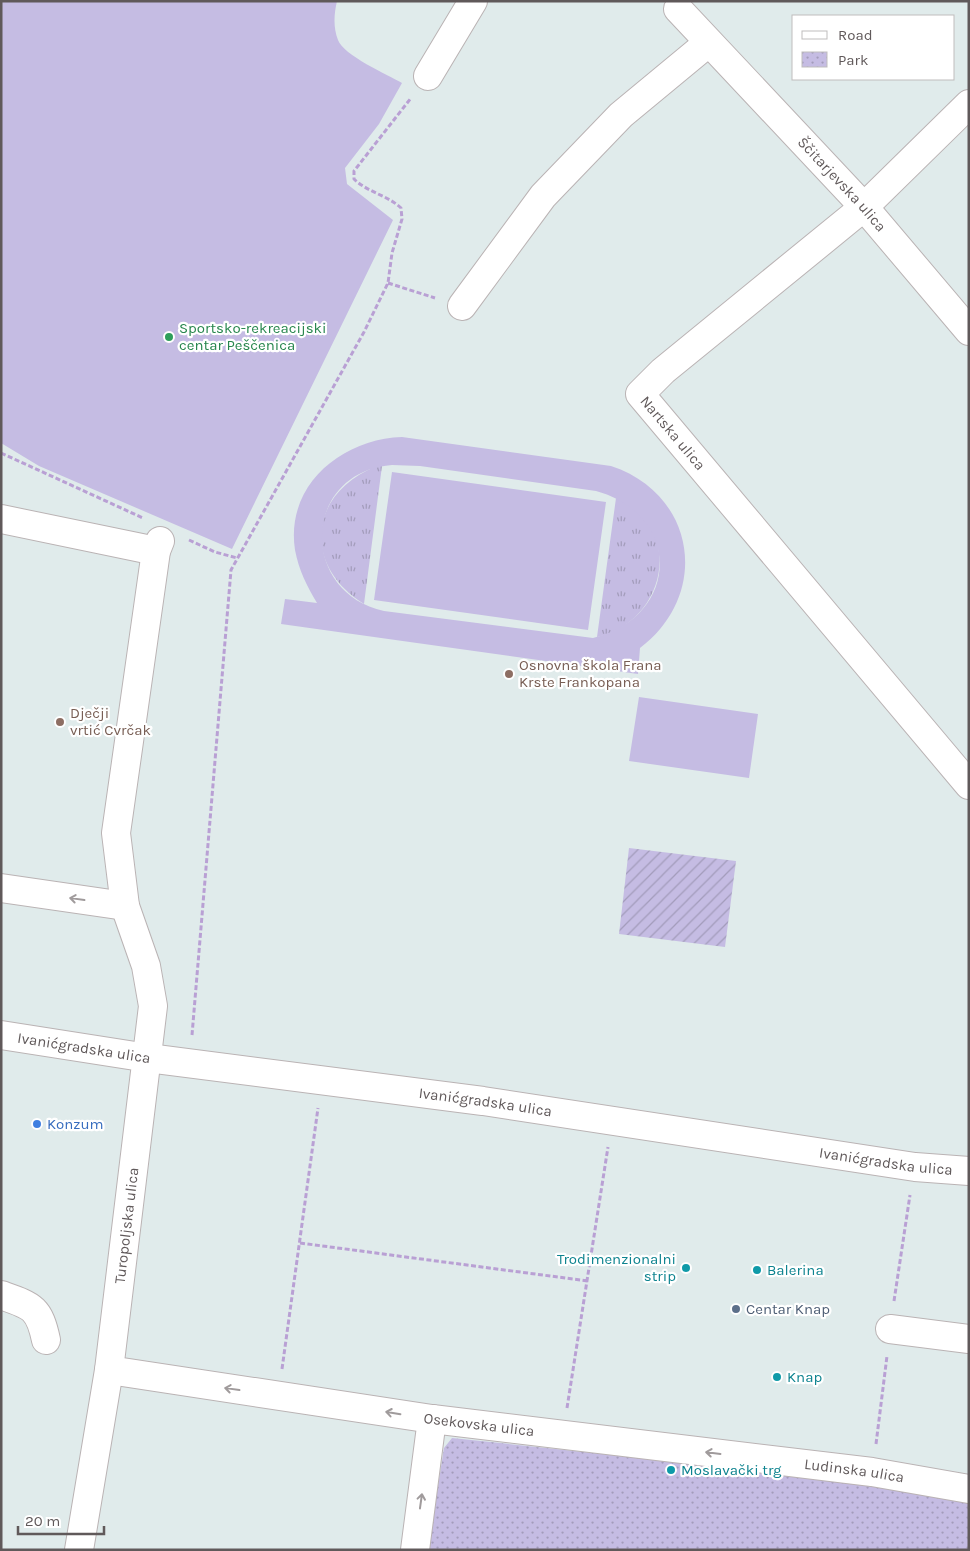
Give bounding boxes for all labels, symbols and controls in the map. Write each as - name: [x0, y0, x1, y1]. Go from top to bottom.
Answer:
- legend: [792, 15, 955, 80]
- text: Road: [838, 26, 873, 44]
- text: Park: [838, 51, 868, 69]
- street label: Ščitarjevska ulica: [794, 133, 890, 235]
- place label: Sportsko-rekreacijski centar Peščenica: [179, 319, 327, 354]
- marker: Sportsko-rekreacijski centar Peščenica: [163, 331, 175, 343]
- street label: Nartska ulica: [636, 392, 709, 474]
- place label: Osnovna škola Frana Krste Frankopana: [519, 656, 662, 691]
- marker: Osnovna škola Frana Krste Frankopana: [503, 668, 515, 680]
- place label: Dječji vrtić Cvrčak: [70, 704, 151, 739]
- marker: Dječji vrtić Cvrčak: [54, 716, 66, 728]
- one-way arrow: [69, 893, 85, 903]
- street label: Ivanićgradska ulica: [16, 1029, 152, 1067]
- street label: Ivanićgradska ulica: [418, 1084, 553, 1120]
- place label: Konzum: [47, 1115, 104, 1133]
- marker: Konzum: [31, 1118, 43, 1130]
- street label: Ivanićgradska ulica: [818, 1143, 953, 1179]
- street label: Turopoljska ulica: [111, 1166, 142, 1285]
- place label: Trodimenzionalni strip: [557, 1250, 676, 1285]
- place label: Balerina: [767, 1261, 824, 1279]
- marker: Trodimenzionalni strip: [680, 1262, 692, 1274]
- marker: Balerina: [751, 1264, 763, 1276]
- place label: Centar Knap: [746, 1300, 830, 1318]
- marker: Centar Knap: [730, 1303, 742, 1315]
- place label: Knap: [787, 1368, 822, 1386]
- marker: Knap: [771, 1371, 783, 1383]
- one-way arrow: [224, 1383, 240, 1393]
- one-way arrow: [385, 1408, 401, 1418]
- street label: Osekovska ulica: [422, 1409, 535, 1440]
- one-way arrow: [705, 1448, 721, 1458]
- street label: Ludinska ulica: [803, 1455, 905, 1486]
- place label: Moslavački trg: [681, 1461, 782, 1479]
- marker: Moslavački trg: [665, 1464, 677, 1476]
- one-way arrow: [416, 1494, 426, 1510]
- scale bar: [18, 1504, 104, 1536]
- text: 20 m: [25, 1512, 60, 1530]

